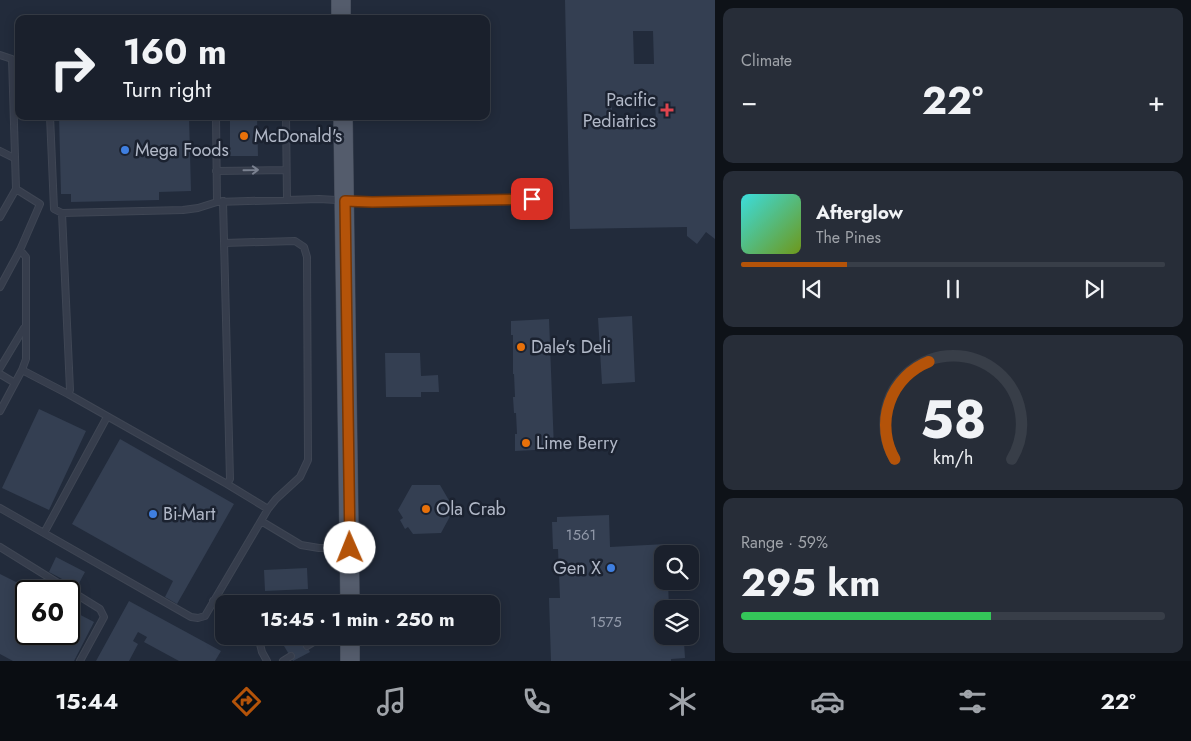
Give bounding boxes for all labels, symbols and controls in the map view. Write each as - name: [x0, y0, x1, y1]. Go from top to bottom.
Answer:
- text: 160 m: [123, 27, 227, 77]
- icon: right: [40, 35, 105, 100]
- text: Climate: [741, 49, 792, 72]
- text: Turn right: [123, 73, 211, 105]
- text: 22°: [922, 73, 983, 128]
- text: −: [741, 81, 758, 122]
- text: +: [1148, 81, 1165, 122]
- place label: Pacific Pediatrics: [583, 87, 656, 134]
- marker: Pacific Pediatrics: [660, 103, 674, 117]
- place label: McDonald's: [254, 123, 342, 149]
- marker: McDonald's: [238, 130, 250, 142]
- place label: Mega Foods: [135, 137, 229, 163]
- marker: Mega Foods: [119, 144, 131, 156]
- one-way arrow: [243, 165, 259, 175]
- pin: [511, 178, 553, 220]
- icon: arrive: [518, 185, 546, 213]
- text: Afterglow: [816, 199, 903, 226]
- text: The Pines: [816, 226, 881, 249]
- icon: previous: [798, 275, 826, 303]
- icon: pause: [939, 275, 967, 303]
- icon: next: [1080, 275, 1108, 303]
- place label: Dale's Deli: [531, 334, 611, 360]
- marker: Dale's Deli: [515, 341, 527, 353]
- text: 58: [920, 382, 986, 458]
- place label: Lime Berry: [536, 430, 618, 456]
- marker: Lime Berry: [520, 437, 532, 449]
- text: km/h: [933, 445, 973, 471]
- place label: Ola Crab: [436, 496, 506, 522]
- place label: Bi-Mart: [163, 501, 216, 527]
- marker: Ola Crab: [420, 503, 432, 515]
- marker: Bi-Mart: [147, 508, 159, 520]
- position arrow: [323, 521, 375, 573]
- house number: 1561: [566, 524, 596, 546]
- text: Range · 59%: [741, 531, 828, 554]
- map controls: [654, 545, 699, 645]
- button: search: [654, 545, 699, 590]
- place label: Gen X: [553, 555, 601, 581]
- text: 295 km: [741, 555, 880, 610]
- marker: Gen X: [605, 562, 617, 574]
- speed limit sign: 60: [15, 580, 80, 645]
- button: layers: [654, 600, 699, 645]
- text: 15:45 · 1 min · 250 m: [260, 606, 455, 633]
- house number: 1575: [590, 611, 622, 633]
- icon: directions: [229, 684, 264, 719]
- icon: music: [374, 684, 409, 719]
- icon: phone: [519, 684, 554, 719]
- icon: climate: [665, 684, 700, 719]
- icon: car: [810, 684, 845, 719]
- icon: filters: [955, 684, 990, 719]
- text: 15:44: [55, 685, 118, 717]
- text: 22°: [1100, 685, 1136, 717]

